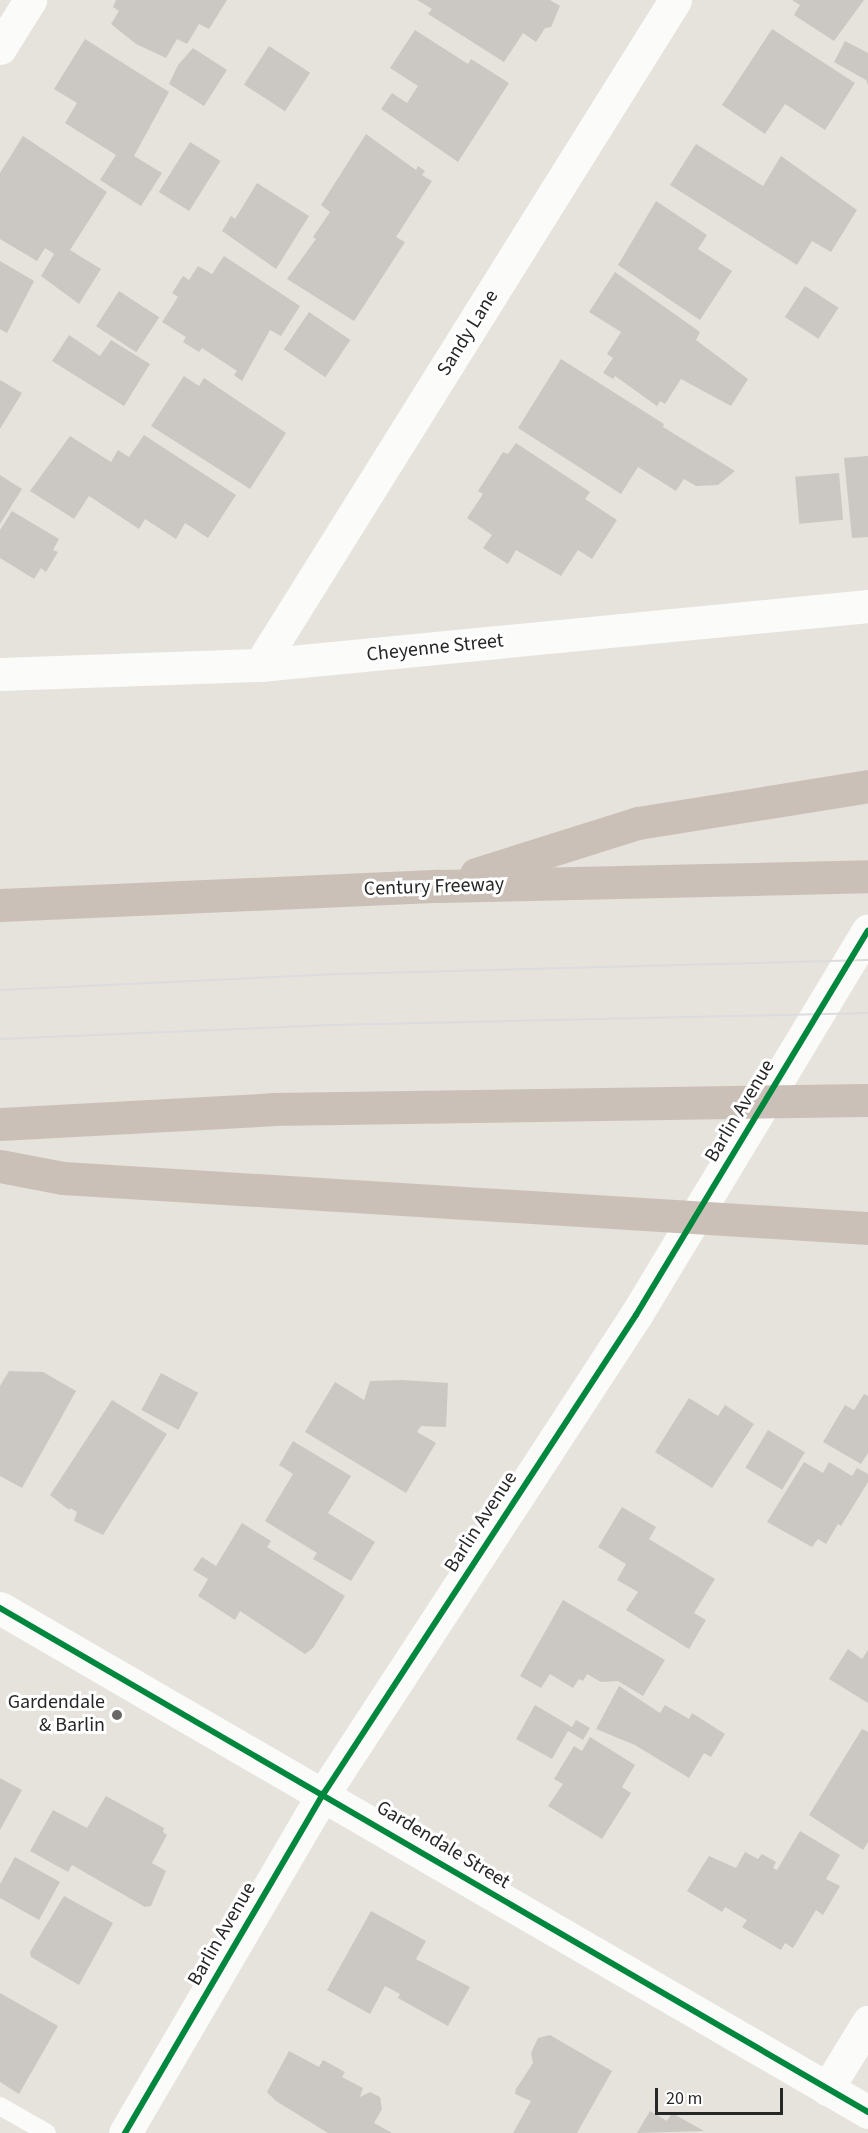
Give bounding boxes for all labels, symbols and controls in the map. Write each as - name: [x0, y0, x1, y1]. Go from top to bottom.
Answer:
- street label: Sandy Lane: [432, 286, 504, 380]
- street label: Cheyenne Street: [365, 629, 505, 667]
- street label: Century Freeway: [363, 873, 505, 901]
- street label: Barlin Avenue: [700, 1055, 780, 1167]
- street label: Barlin Avenue: [440, 1467, 522, 1577]
- place label: Gardendale & Barlin: [8, 1691, 105, 1738]
- marker: Gardendale & Barlin: [110, 1708, 124, 1722]
- street label: Gardendale Street: [372, 1796, 514, 1894]
- street label: Barlin Avenue: [183, 1878, 261, 1990]
- scale bar: [658, 2076, 786, 2114]
- text: 20 m: [666, 2086, 702, 2111]

